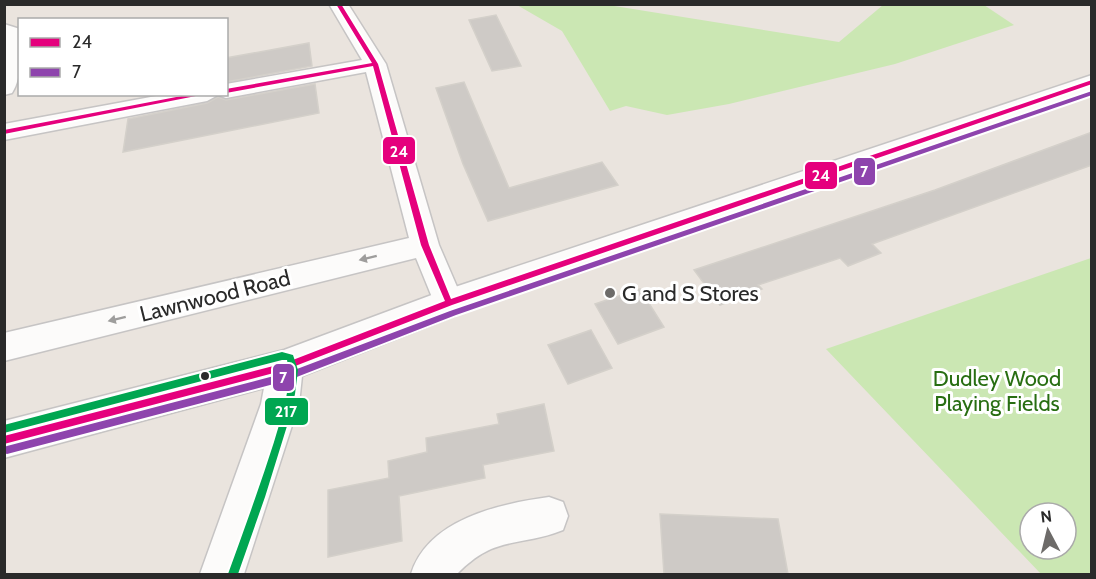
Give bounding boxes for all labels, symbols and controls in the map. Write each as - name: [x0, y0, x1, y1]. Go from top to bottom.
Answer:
- legend: [18, 18, 228, 96]
- text: 24: [72, 31, 92, 53]
- text: 7: [72, 61, 81, 83]
- line badge: 24: [382, 136, 416, 165]
- text: 24: [390, 142, 408, 161]
- line badge: 7: [853, 157, 876, 186]
- line badge: 24: [804, 161, 838, 190]
- text: 7: [860, 162, 869, 181]
- text: 24: [812, 166, 830, 185]
- one-way arrow: [359, 254, 377, 264]
- street label: Lawnwood Road: [137, 264, 293, 328]
- place label: G and S Stores: [622, 280, 759, 307]
- marker: G and S Stores: [603, 286, 617, 300]
- one-way arrow: [108, 315, 127, 325]
- line badge: 7: [272, 363, 295, 392]
- park label: Dudley Wood Playing Fields: [933, 365, 1061, 417]
- text: 7: [279, 368, 288, 387]
- unlabelled marker: [199, 370, 211, 382]
- line badge: 217: [264, 397, 309, 426]
- text: 217: [275, 402, 298, 421]
- north arrow: [1018, 501, 1078, 561]
- text: N: [1039, 506, 1053, 527]

